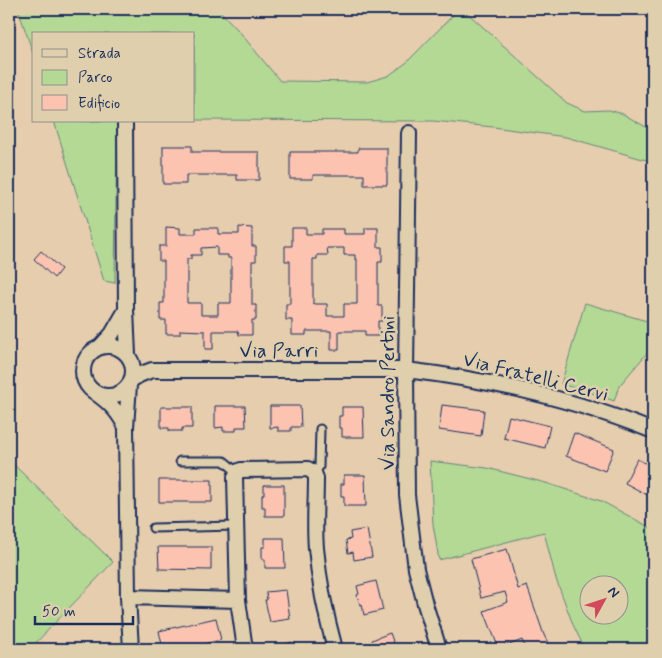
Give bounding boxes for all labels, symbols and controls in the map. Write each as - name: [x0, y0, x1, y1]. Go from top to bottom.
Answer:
- legend: [32, 32, 195, 122]
- text: Strada: [78, 44, 121, 64]
- text: Parco: [78, 68, 112, 88]
- text: Edificio: [78, 94, 120, 114]
- street label: Via Sandro Pertini: [375, 316, 402, 470]
- street label: Via Parri: [240, 338, 318, 365]
- street label: Via Fratelli Cervi: [460, 346, 611, 409]
- north arrow: [580, 576, 630, 626]
- text: N: [603, 583, 623, 602]
- scale bar: [35, 593, 132, 625]
- text: 50 m: [42, 602, 76, 622]

